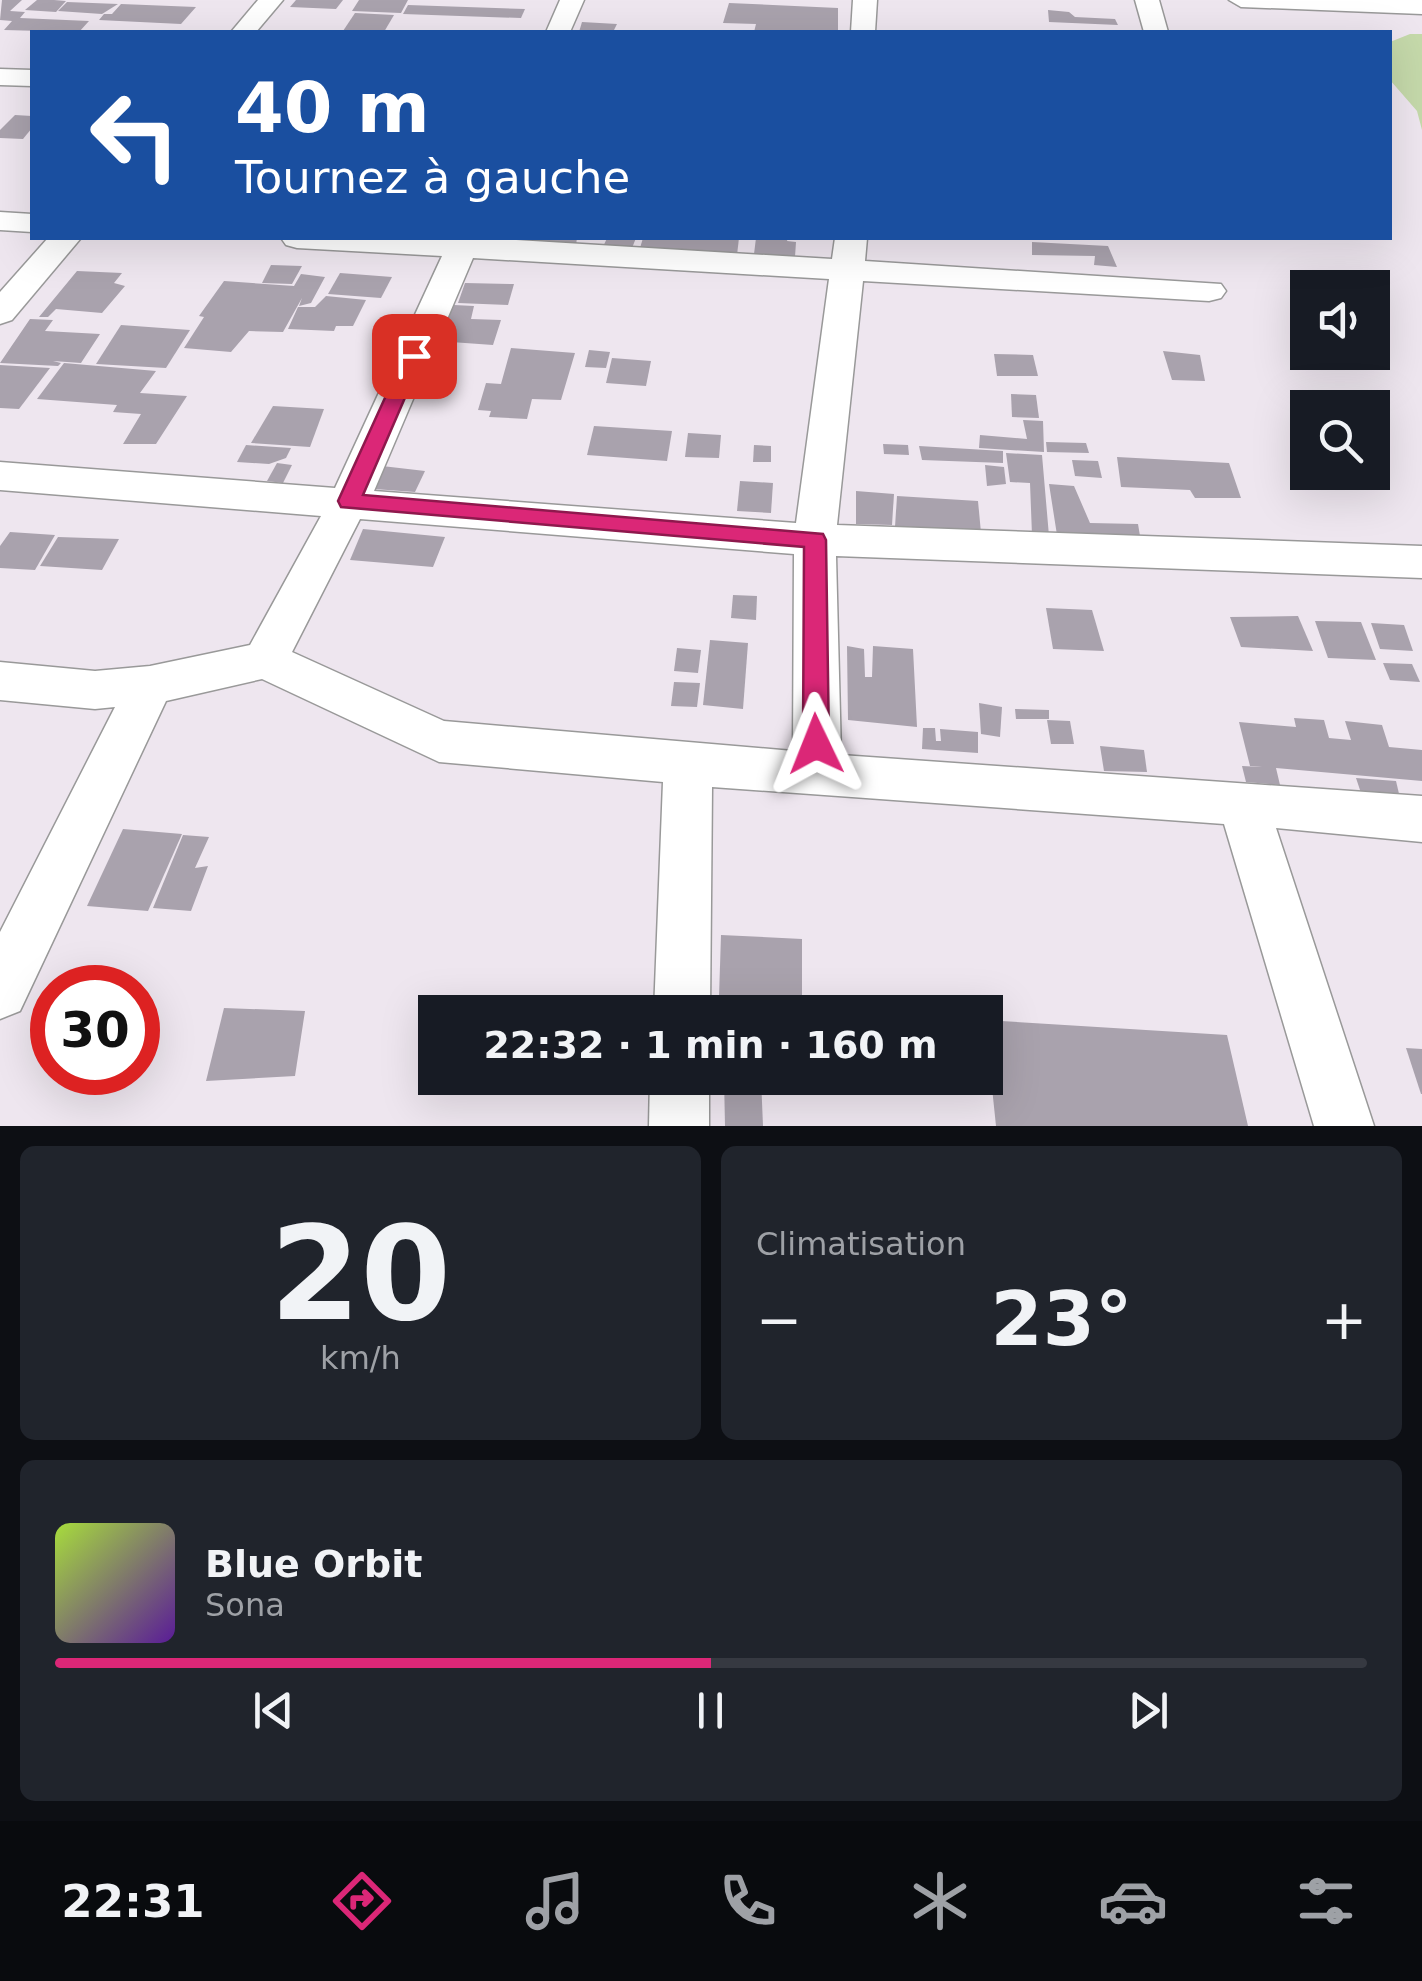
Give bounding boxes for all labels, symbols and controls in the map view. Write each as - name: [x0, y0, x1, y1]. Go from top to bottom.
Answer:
- text: 40 m: [235, 67, 430, 149]
- icon: left: [70, 70, 200, 200]
- text: Tournez à gauche: [235, 151, 630, 204]
- map controls: [1290, 270, 1390, 490]
- button: sound: [1290, 270, 1390, 370]
- pin: [372, 314, 457, 399]
- icon: arrive: [387, 329, 442, 384]
- button: search: [1290, 390, 1390, 490]
- position arrow: [764, 692, 868, 796]
- speed limit sign: 30: [30, 965, 160, 1095]
- text: 22:32 · 1 min · 160 m: [483, 1023, 938, 1067]
- text: 20: [270, 1198, 451, 1350]
- text: Climatisation: [756, 1225, 966, 1263]
- text: 23°: [991, 1275, 1132, 1363]
- text: −: [756, 1288, 802, 1352]
- text: +: [1321, 1288, 1367, 1352]
- text: km/h: [320, 1339, 401, 1377]
- text: Blue Orbit: [205, 1542, 422, 1586]
- text: Sona: [205, 1586, 285, 1624]
- icon: previous: [246, 1683, 301, 1738]
- icon: pause: [683, 1683, 738, 1738]
- icon: next: [1121, 1683, 1176, 1738]
- icon: directions: [327, 1866, 397, 1936]
- icon: music: [520, 1866, 590, 1936]
- icon: phone: [713, 1866, 783, 1936]
- icon: climate: [905, 1866, 975, 1936]
- icon: car: [1098, 1866, 1168, 1936]
- icon: filters: [1291, 1866, 1361, 1936]
- text: 22:31: [61, 1875, 205, 1928]

